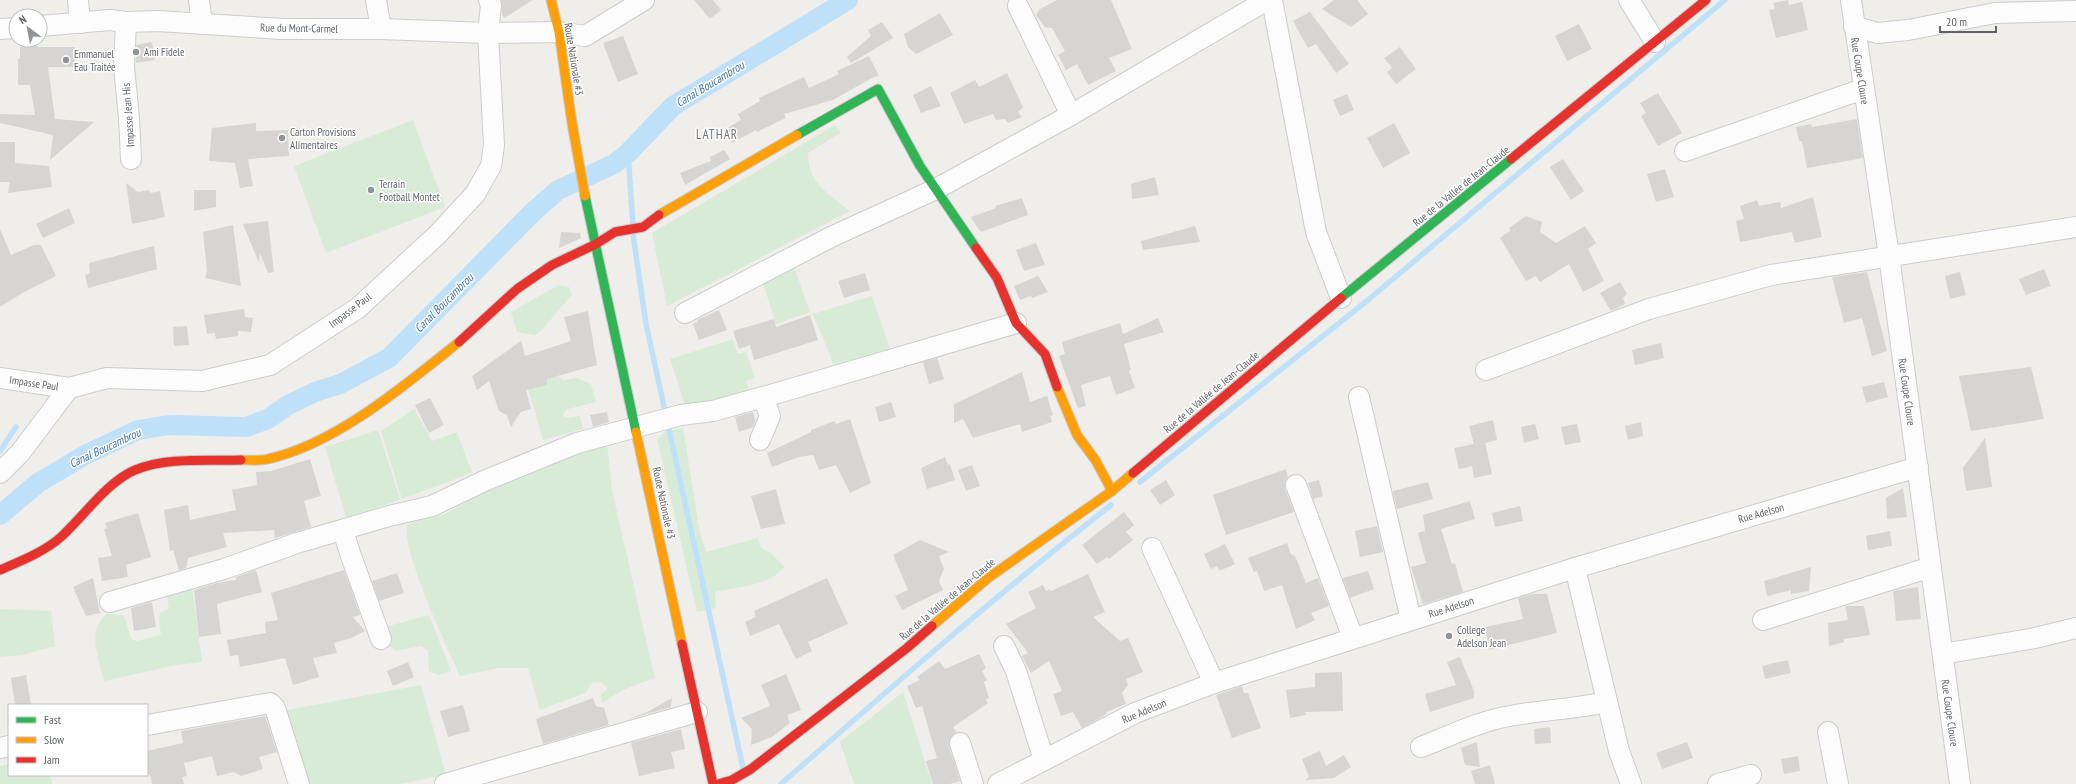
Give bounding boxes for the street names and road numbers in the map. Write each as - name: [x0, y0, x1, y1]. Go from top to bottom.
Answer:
- street label: Rue du Mont-Carmel: [260, 20, 339, 36]
- street label: Route Nationale #3: [561, 22, 587, 96]
- street label: Rue Coupe Cloure: [1848, 37, 1872, 106]
- street label: Impasse Jean His: [119, 82, 137, 147]
- street label: Rue de la Vallée de Jean-Claude: [1410, 142, 1513, 229]
- street label: Impasse Paul: [326, 289, 374, 331]
- street label: Rue de la Vallée de Jean-Claude: [1160, 348, 1262, 436]
- street label: Rue Coupe Cloure: [1895, 358, 1919, 427]
- street label: Impasse Paul: [8, 373, 60, 393]
- street label: Route Nationale #3: [650, 466, 678, 540]
- street label: Rue Adelson: [1736, 500, 1786, 526]
- street label: Rue de la Vallée de Jean-Claude: [896, 555, 998, 643]
- street label: Rue Adelson: [1426, 593, 1476, 621]
- street label: Rue Coupe Cloure: [1938, 679, 1962, 748]
- street label: Rue Adelson: [1120, 695, 1169, 727]

